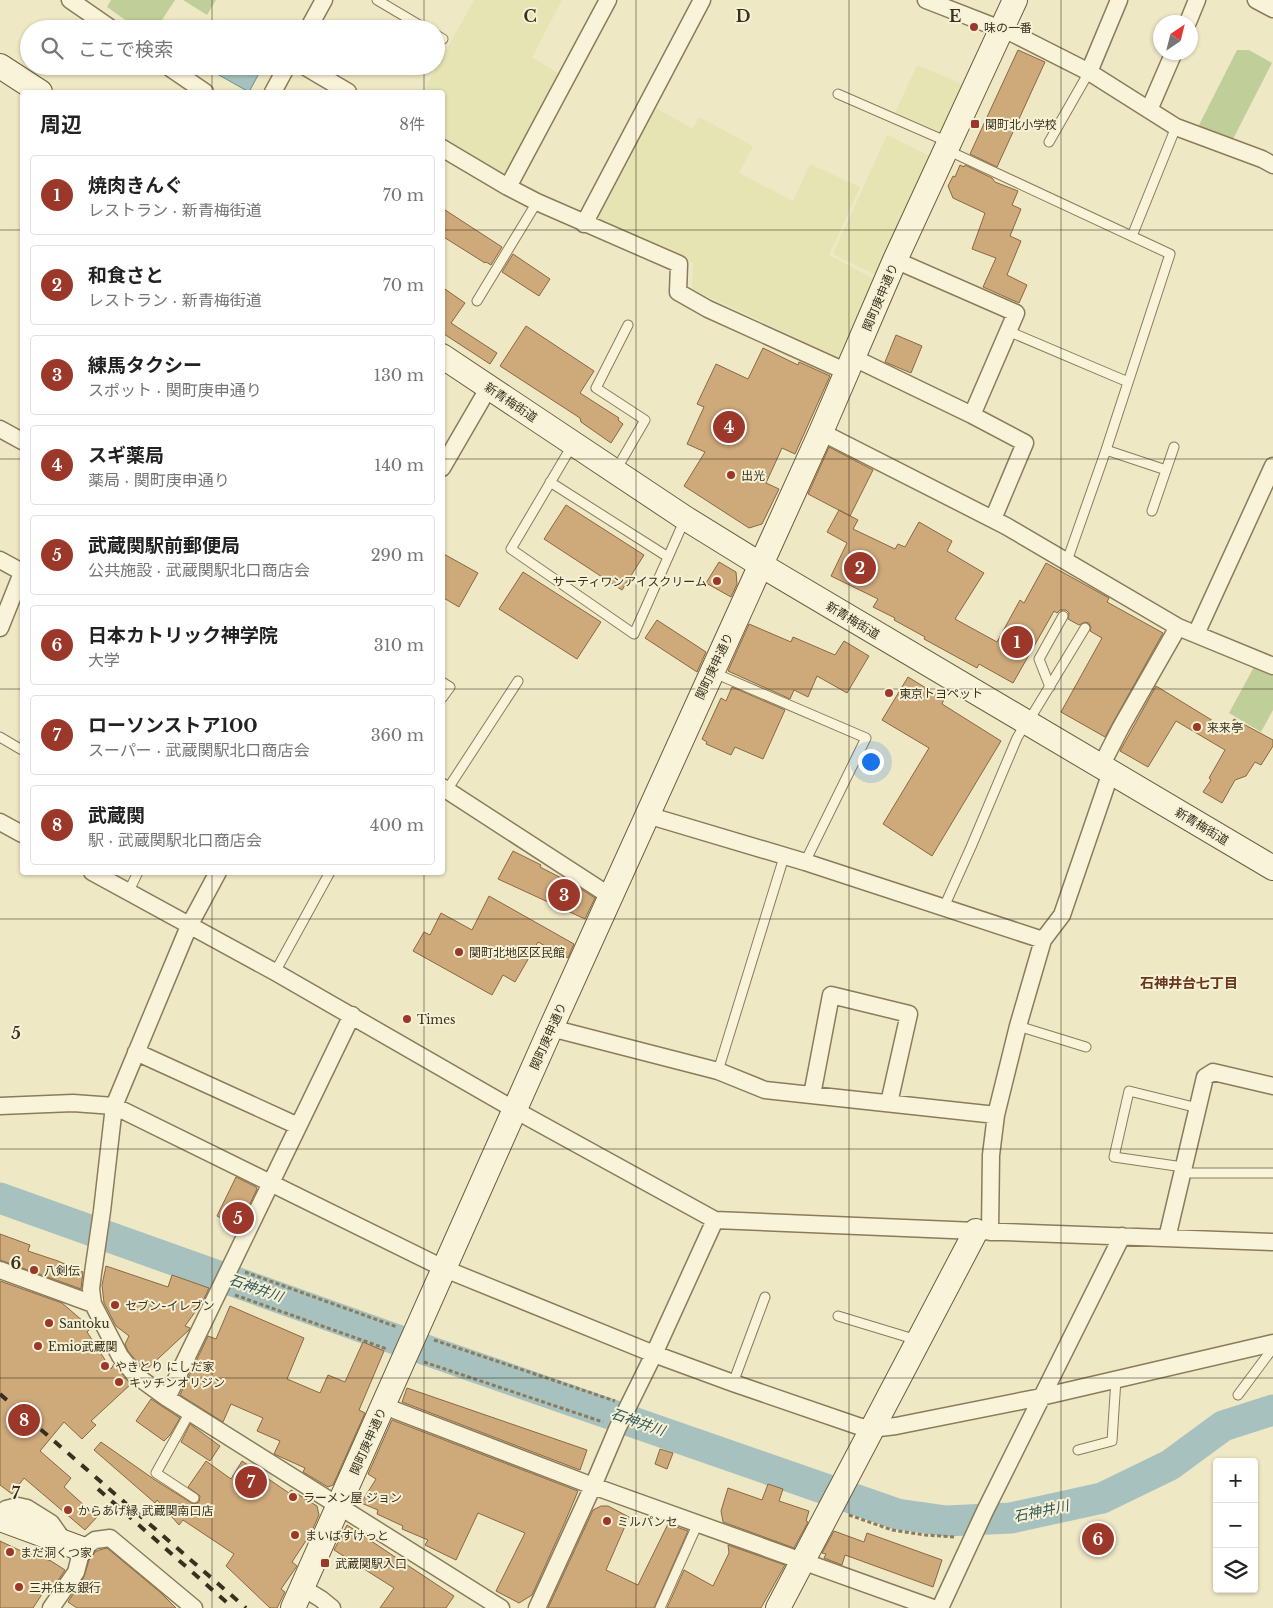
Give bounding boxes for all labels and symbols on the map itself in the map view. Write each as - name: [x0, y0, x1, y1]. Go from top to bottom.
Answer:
- text: C: [523, 6, 537, 26]
- text: D: [736, 6, 750, 26]
- text: E: [949, 6, 961, 26]
- north arrow: [1153, 15, 1198, 60]
- place label: 味の一番: [984, 20, 1032, 35]
- marker: 味の一番: [968, 21, 980, 33]
- place label: 関町北小学校: [985, 117, 1057, 132]
- marker: 関町北小学校: [969, 118, 981, 130]
- street label: 関町庚申通り: [859, 261, 901, 333]
- street label: 新青梅街道: [482, 379, 540, 425]
- pin: 4: [713, 408, 745, 446]
- place label: 出光: [741, 468, 765, 483]
- marker: 出光: [725, 469, 737, 481]
- pin: 2: [844, 549, 876, 587]
- place label: サーティワンアイスクリーム: [553, 574, 707, 589]
- marker: サーティワンアイスクリーム: [711, 575, 723, 587]
- street label: 新青梅街道: [823, 598, 883, 642]
- pin: 1: [1001, 623, 1033, 661]
- street label: 関町庚申通り: [692, 630, 736, 702]
- place label: 東京トヨペット: [899, 686, 983, 701]
- marker: 東京トヨペット: [883, 687, 895, 699]
- place label: 来来亭: [1207, 720, 1243, 735]
- marker: 来来亭: [1191, 721, 1203, 733]
- your location: [858, 749, 884, 775]
- street label: 新青梅街道: [1172, 804, 1232, 848]
- pin: 3: [548, 876, 580, 914]
- place label: 関町北地区区民館: [469, 945, 565, 960]
- marker: 関町北地区区民館: [453, 946, 465, 958]
- district label: 石神井台七丁目: [1140, 974, 1238, 992]
- street label: 関町庚申通り: [527, 1000, 569, 1072]
- place label: Times: [417, 1012, 456, 1027]
- marker: Times: [401, 1013, 413, 1025]
- text: 5: [11, 1023, 21, 1043]
- pin: 5: [222, 1199, 254, 1237]
- text: 6: [11, 1253, 22, 1273]
- place label: 八剣伝: [44, 1263, 80, 1278]
- marker: 八剣伝: [28, 1264, 40, 1276]
- water label: 石神井川: [227, 1270, 287, 1306]
- place label: セブン-イレブン: [125, 1298, 215, 1313]
- marker: セブン-イレブン: [109, 1299, 121, 1311]
- place label: Santoku: [59, 1316, 109, 1331]
- marker: Santoku: [43, 1317, 55, 1329]
- place label: Emio武蔵関: [48, 1339, 118, 1354]
- marker: Emio武蔵関: [32, 1340, 44, 1352]
- place label: やきとり にしだ家: [115, 1359, 214, 1374]
- marker: やきとり にしだ家: [99, 1360, 111, 1372]
- place label: キッチンオリジン: [129, 1375, 225, 1390]
- marker: キッチンオリジン: [113, 1376, 125, 1388]
- pin: 8: [8, 1401, 40, 1439]
- water label: 石神井川: [609, 1404, 669, 1440]
- street label: 関町庚申通り: [347, 1405, 389, 1477]
- pin: 7: [235, 1463, 267, 1501]
- text: 7: [12, 1483, 21, 1503]
- place label: ラーメン屋 ジョン: [303, 1490, 402, 1505]
- marker: ラーメン屋 ジョン: [287, 1491, 299, 1503]
- water label: 石神井川: [1012, 1496, 1072, 1526]
- place label: からあげ縁 武蔵関南口店: [78, 1503, 213, 1518]
- marker: からあげ縁 武蔵関南口店: [62, 1504, 74, 1516]
- place label: ミルパンセ: [617, 1514, 678, 1529]
- marker: ミルパンセ: [601, 1515, 613, 1527]
- pin: 6: [1082, 1520, 1114, 1558]
- place label: まいばすけっと: [305, 1528, 389, 1543]
- marker: まいばすけっと: [289, 1529, 301, 1541]
- place label: まだ洞くつ家: [20, 1545, 92, 1560]
- marker: まだ洞くつ家: [4, 1546, 16, 1558]
- place label: 武蔵関駅入口: [335, 1556, 407, 1571]
- marker: 武蔵関駅入口: [319, 1557, 331, 1569]
- place label: 三井住友銀行: [29, 1580, 101, 1595]
- marker: 三井住友銀行: [13, 1581, 25, 1593]

